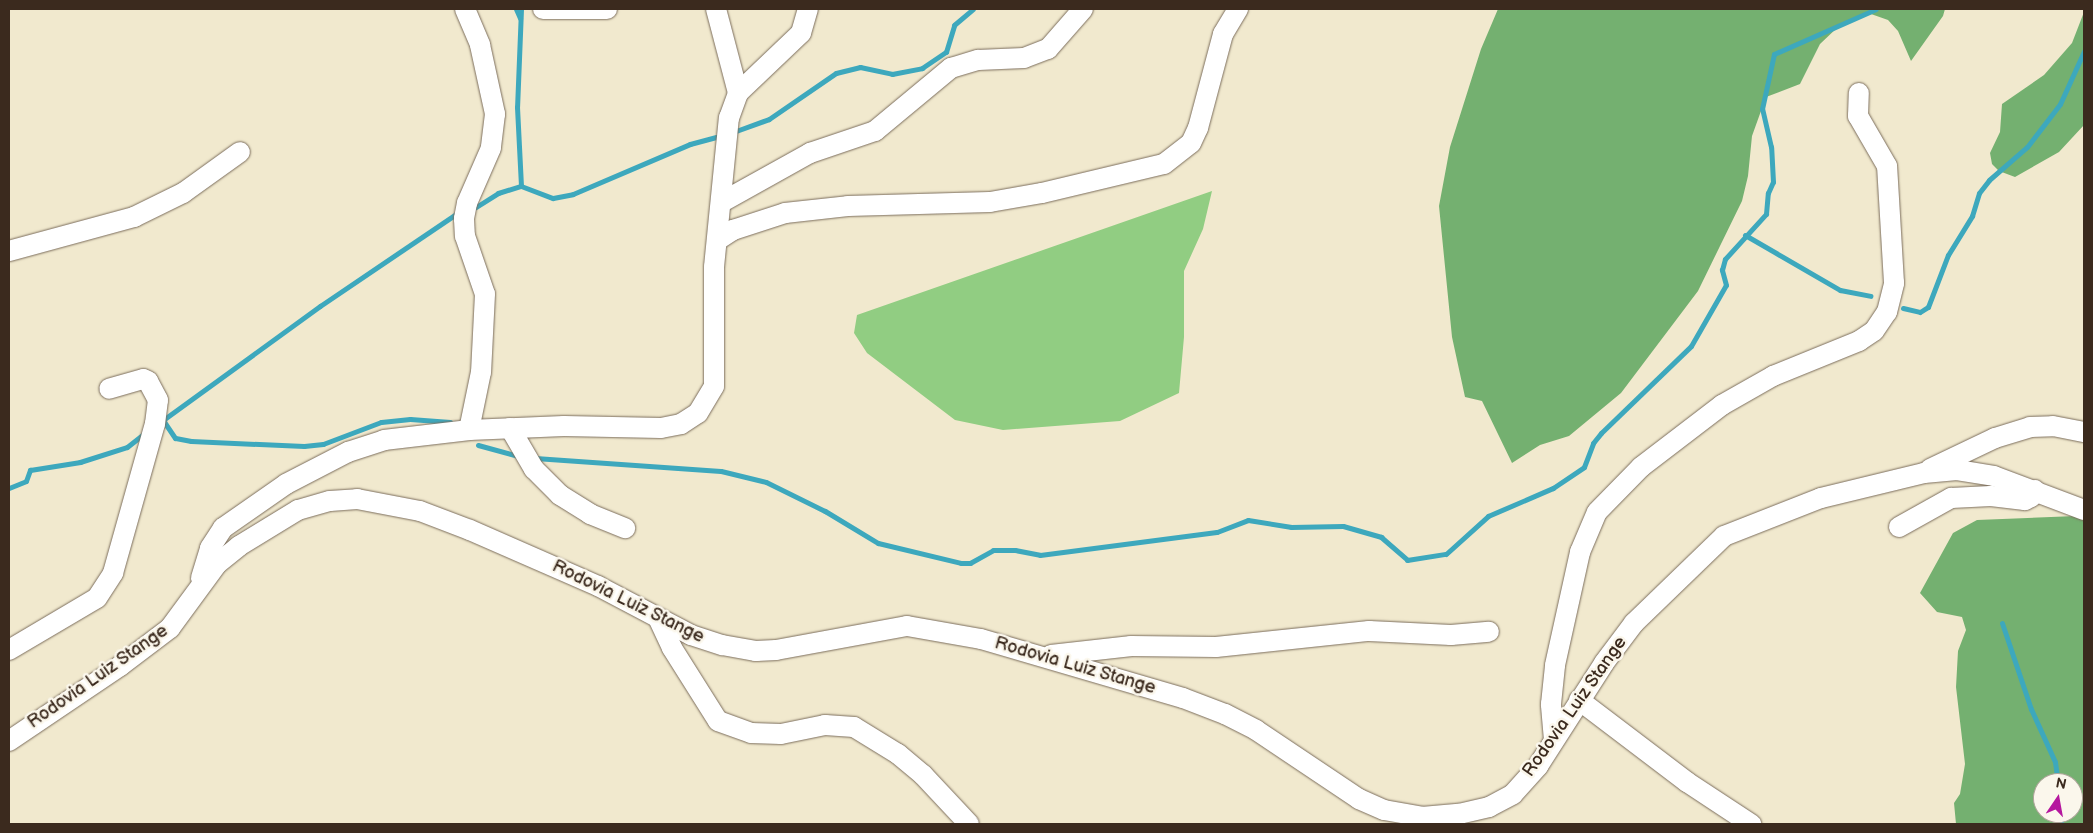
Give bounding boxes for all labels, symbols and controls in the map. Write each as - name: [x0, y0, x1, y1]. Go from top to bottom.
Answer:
- street label: Rodovia Luiz Stange: [548, 556, 708, 648]
- street label: Rodovia Luiz Stange: [24, 620, 172, 734]
- street label: Rodovia Luiz Stange: [992, 633, 1158, 699]
- street label: Rodovia Luiz Stange: [1518, 633, 1632, 781]
- north arrow: [2033, 773, 2083, 823]
- text: N: [2054, 774, 2068, 793]

